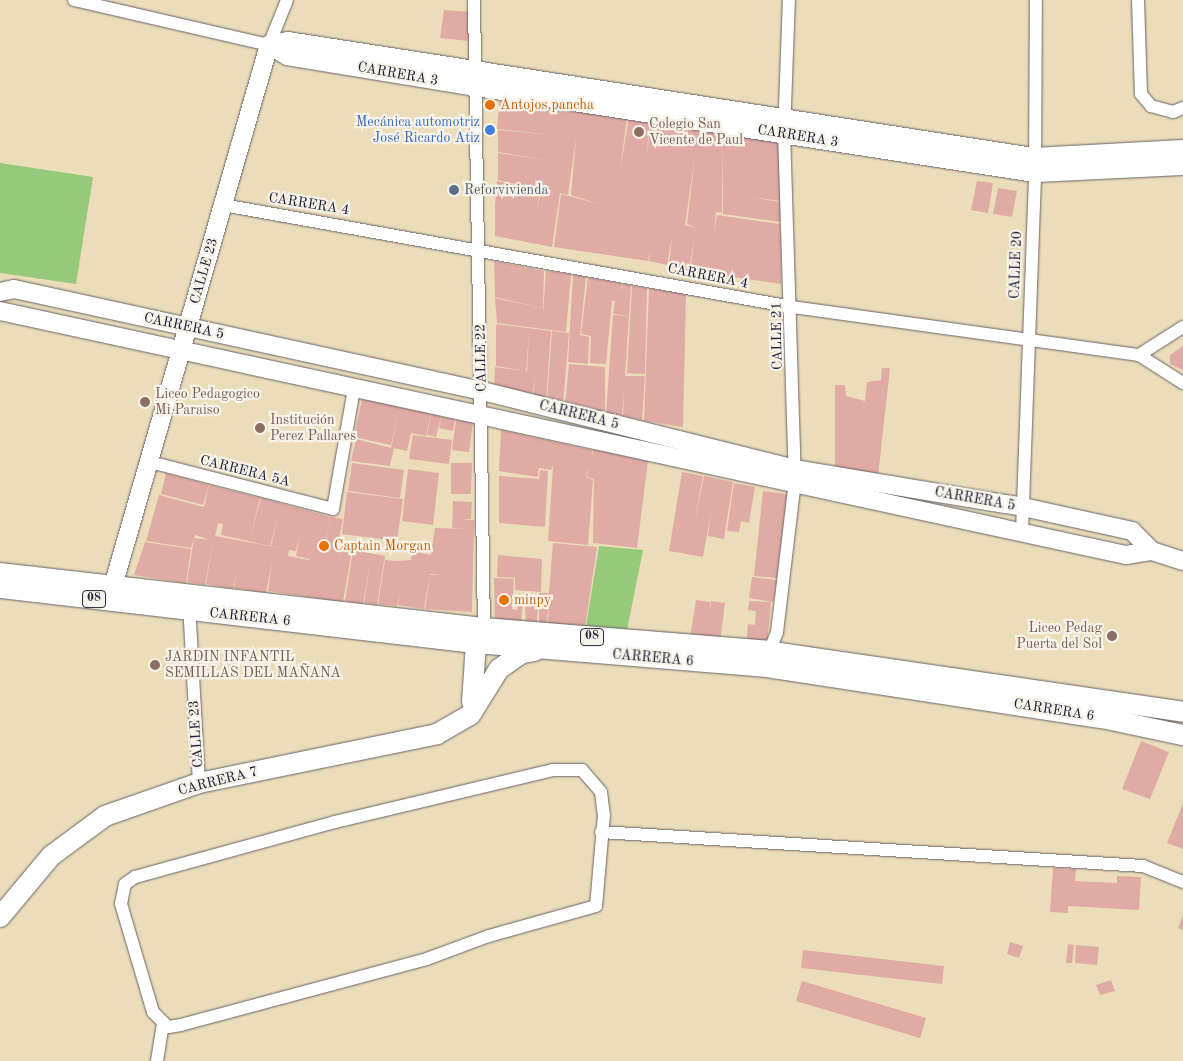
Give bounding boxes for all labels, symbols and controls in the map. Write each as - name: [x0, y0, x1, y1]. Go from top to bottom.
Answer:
- street label: CARRERA 3: [356, 59, 440, 89]
- place label: Antojos pancha: [500, 97, 594, 113]
- marker: Antojos pancha: [484, 99, 496, 111]
- place label: Mecánica automotriz José Ricardo Atiz: [356, 114, 480, 146]
- place label: Colegio San Vicente de Paul: [649, 116, 743, 148]
- street label: CARRERA 3: [756, 121, 840, 151]
- marker: Mecánica automotriz José Ricardo Atiz: [484, 124, 496, 136]
- marker: Colegio San Vicente de Paul: [633, 126, 645, 138]
- place label: Reforvivienda: [464, 182, 548, 198]
- marker: Reforvivienda: [448, 184, 460, 196]
- street label: CARRERA 4: [267, 189, 351, 219]
- street label: CALLE 20: [1006, 231, 1026, 299]
- street label: CALLE 23: [187, 236, 221, 306]
- street label: CARRERA 4: [666, 260, 750, 292]
- street label: CALLE 21: [768, 302, 786, 370]
- street label: CARRERA 5: [142, 309, 226, 343]
- street label: CALLE 22: [472, 324, 490, 392]
- place label: Liceo Pedagogico Mi Paraiso: [155, 386, 260, 418]
- marker: Liceo Pedagogico Mi Paraiso: [139, 396, 151, 408]
- street label: CARRERA 5: [537, 397, 621, 433]
- place label: Institución Perez Pallares: [270, 412, 356, 444]
- marker: Institución Perez Pallares: [254, 422, 266, 434]
- street label: CARRERA 5A: [198, 452, 292, 490]
- street label: CARRERA 5: [933, 484, 1017, 514]
- place label: Captain Morgan: [334, 538, 431, 554]
- marker: Captain Morgan: [318, 540, 330, 552]
- road number: 08: [82, 590, 106, 608]
- place label: minpy: [514, 592, 551, 608]
- marker: minpy: [498, 594, 510, 606]
- street label: CARRERA 6: [208, 604, 292, 630]
- place label: Liceo Pedag Puerta del Sol: [1016, 620, 1102, 652]
- road number: 08: [580, 628, 604, 646]
- marker: Liceo Pedag Puerta del Sol: [1106, 630, 1118, 642]
- street label: CARRERA 6: [612, 646, 694, 670]
- place label: JARDIN INFANTIL SEMILLAS DEL MAÑANA: [165, 649, 341, 682]
- marker: JARDIN INFANTIL SEMILLAS DEL MAÑANA: [149, 659, 161, 671]
- street label: CARRERA 6: [1012, 695, 1096, 725]
- street label: CALLE 23: [185, 700, 207, 768]
- street label: CARRERA 7: [176, 763, 260, 799]

